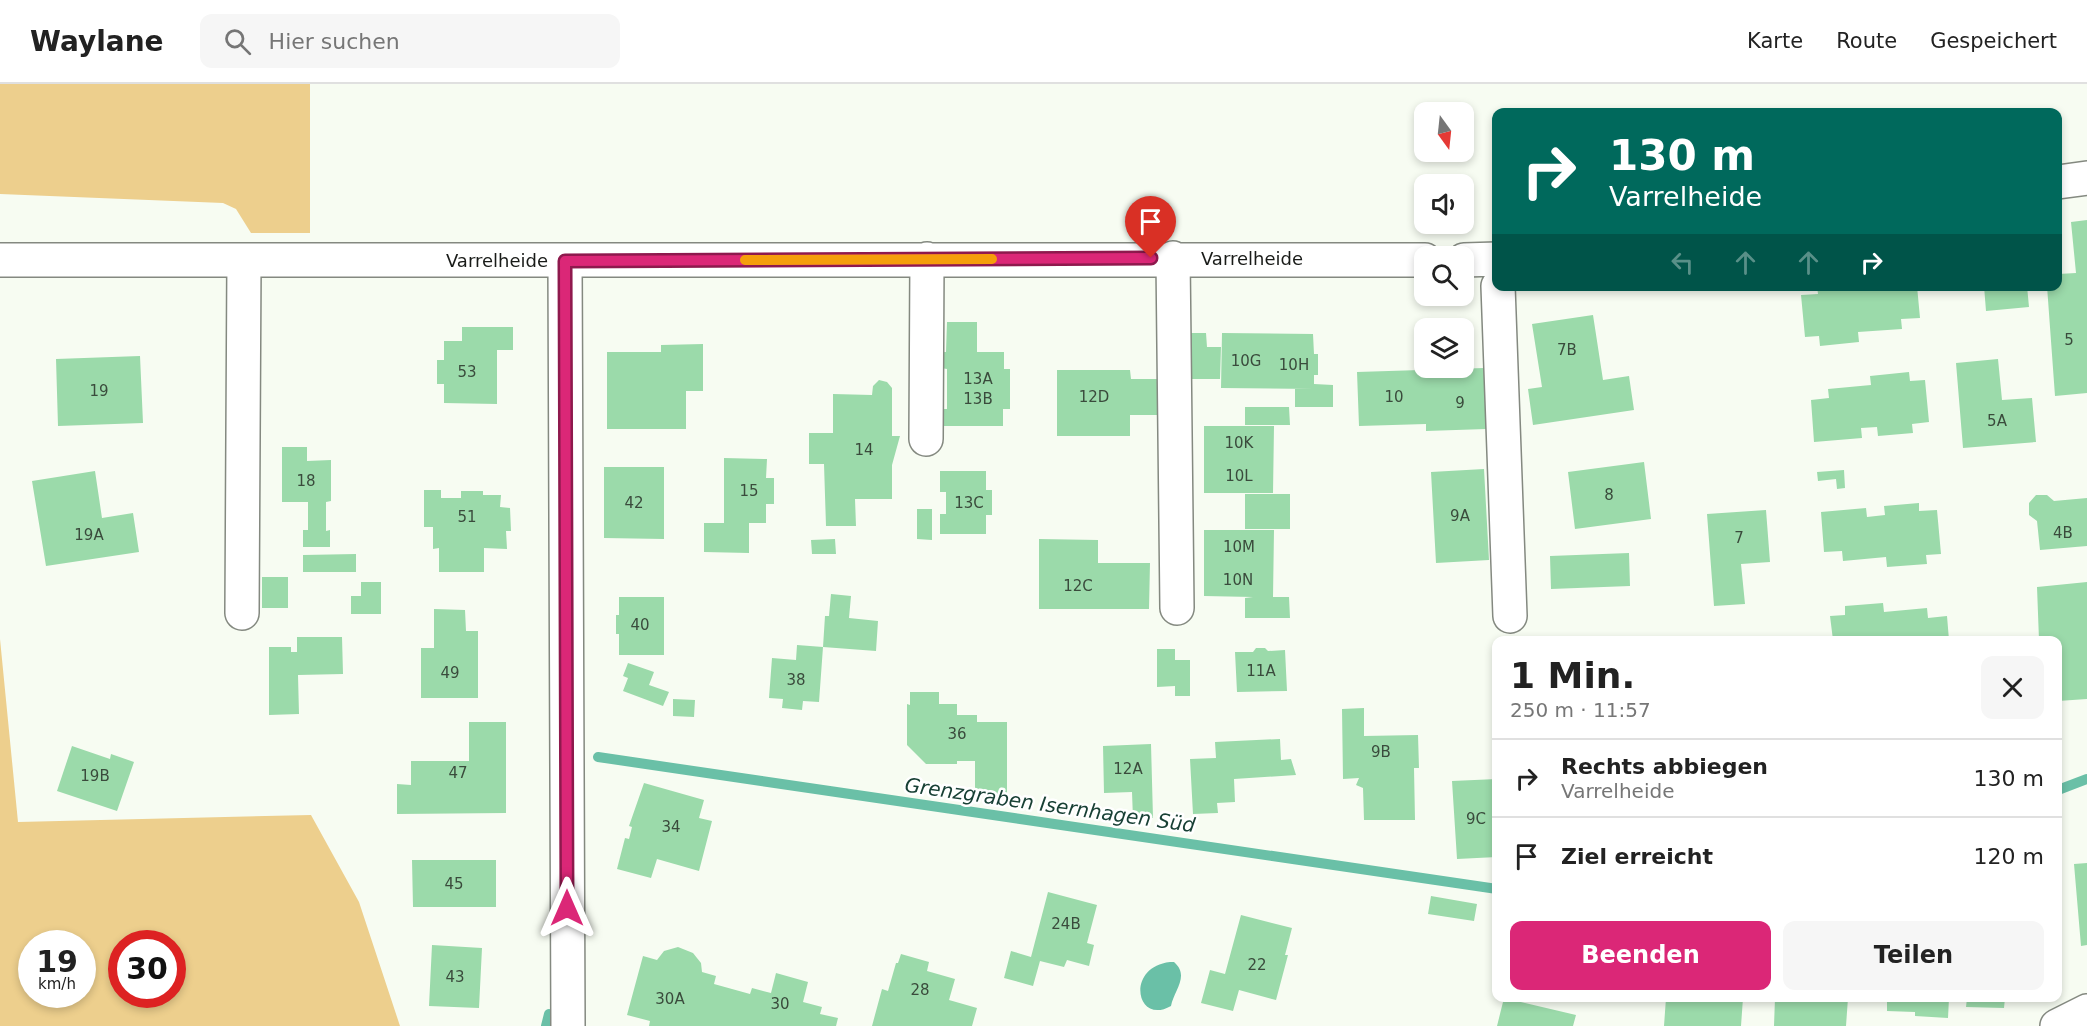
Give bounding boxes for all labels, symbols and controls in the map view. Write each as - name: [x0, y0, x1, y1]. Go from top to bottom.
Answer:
- search box: [200, 14, 620, 68]
- text: Waylane: [30, 25, 164, 58]
- icon: search: [221, 25, 254, 58]
- text: Hier suchen: [269, 29, 400, 54]
- text: Karte: [1747, 29, 1803, 53]
- text: Route: [1836, 29, 1897, 53]
- text: Gespeichert: [1930, 29, 2057, 53]
- north arrow: [1414, 102, 1474, 162]
- map controls: [1414, 102, 1474, 378]
- text: 130 m: [1609, 131, 1755, 180]
- icon: right: [1510, 132, 1588, 210]
- button: sound: [1414, 174, 1474, 234]
- text: Varrelheide: [1609, 181, 1762, 212]
- pin: [1125, 196, 1176, 258]
- icon: arrive: [1134, 205, 1167, 238]
- button: search: [1414, 246, 1474, 306]
- icon: left: [1666, 246, 1699, 279]
- icon: ahead: [1729, 246, 1762, 279]
- icon: ahead: [1792, 246, 1825, 279]
- icon: right: [1855, 246, 1888, 279]
- street label: Varrelheide: [1201, 248, 1303, 269]
- street label: Varrelheide: [446, 250, 548, 271]
- button: layers: [1414, 318, 1474, 378]
- house number: 5: [2064, 331, 2074, 349]
- house number: 7B: [1557, 341, 1577, 359]
- house number: 10G: [1231, 352, 1261, 370]
- house number: 10H: [1279, 356, 1309, 374]
- house number: 53: [457, 363, 477, 381]
- house number: 13A: [963, 370, 993, 388]
- house number: 19: [89, 382, 109, 400]
- house number: 12D: [1079, 388, 1109, 406]
- house number: 10: [1384, 388, 1404, 406]
- house number: 13B: [963, 390, 993, 408]
- house number: 9: [1455, 394, 1465, 412]
- house number: 5A: [1987, 412, 2008, 430]
- house number: 10K: [1225, 434, 1255, 452]
- house number: 14: [854, 441, 874, 459]
- house number: 10L: [1225, 467, 1253, 485]
- house number: 18: [296, 472, 316, 490]
- house number: 15: [739, 482, 759, 500]
- house number: 8: [1604, 486, 1614, 504]
- house number: 42: [624, 494, 644, 512]
- house number: 13C: [954, 494, 984, 512]
- house number: 9A: [1450, 507, 1471, 525]
- house number: 51: [457, 508, 477, 526]
- house number: 4B: [2053, 524, 2073, 542]
- house number: 19A: [74, 526, 104, 544]
- house number: 7: [1734, 529, 1744, 547]
- house number: 10M: [1223, 538, 1255, 556]
- house number: 10N: [1223, 571, 1253, 589]
- house number: 12C: [1063, 577, 1093, 595]
- house number: 40: [630, 616, 650, 634]
- text: 1 Min.: [1510, 655, 1635, 696]
- button: close: [1981, 656, 2044, 719]
- house number: 11A: [1246, 662, 1276, 680]
- house number: 49: [440, 664, 460, 682]
- house number: 38: [786, 671, 806, 689]
- text: 250 m · 11:57: [1510, 698, 1651, 722]
- house number: 36: [947, 725, 967, 743]
- house number: 9B: [1371, 743, 1391, 761]
- text: Rechts abbiegen: [1561, 754, 1768, 779]
- house number: 12A: [1113, 760, 1143, 778]
- icon: right: [1510, 762, 1543, 795]
- house number: 47: [448, 764, 468, 782]
- text: 130 m: [1974, 766, 2044, 791]
- house number: 19B: [80, 767, 110, 785]
- water label: Grenzgraben Isernhagen Süd: [903, 773, 1197, 837]
- text: Varrelheide: [1561, 779, 1674, 803]
- house number: 9C: [1466, 810, 1486, 828]
- house number: 34: [661, 818, 681, 836]
- icon: arrive: [1510, 840, 1543, 873]
- text: Ziel erreicht: [1561, 844, 1713, 869]
- text: 120 m: [1974, 844, 2044, 869]
- house number: 45: [444, 875, 464, 893]
- position arrow: [535, 876, 599, 940]
- house number: 24B: [1051, 915, 1081, 933]
- button: Beenden: [1510, 921, 1771, 990]
- button: Teilen: [1783, 921, 2044, 990]
- speed limit sign: 30: [108, 930, 186, 1008]
- text: 19: [36, 944, 78, 979]
- house number: 22: [1247, 956, 1267, 974]
- house number: 43: [445, 968, 465, 986]
- text: km/h: [38, 975, 76, 993]
- house number: 28: [910, 981, 930, 999]
- house number: 30A: [655, 990, 685, 1008]
- house number: 30: [770, 995, 790, 1013]

